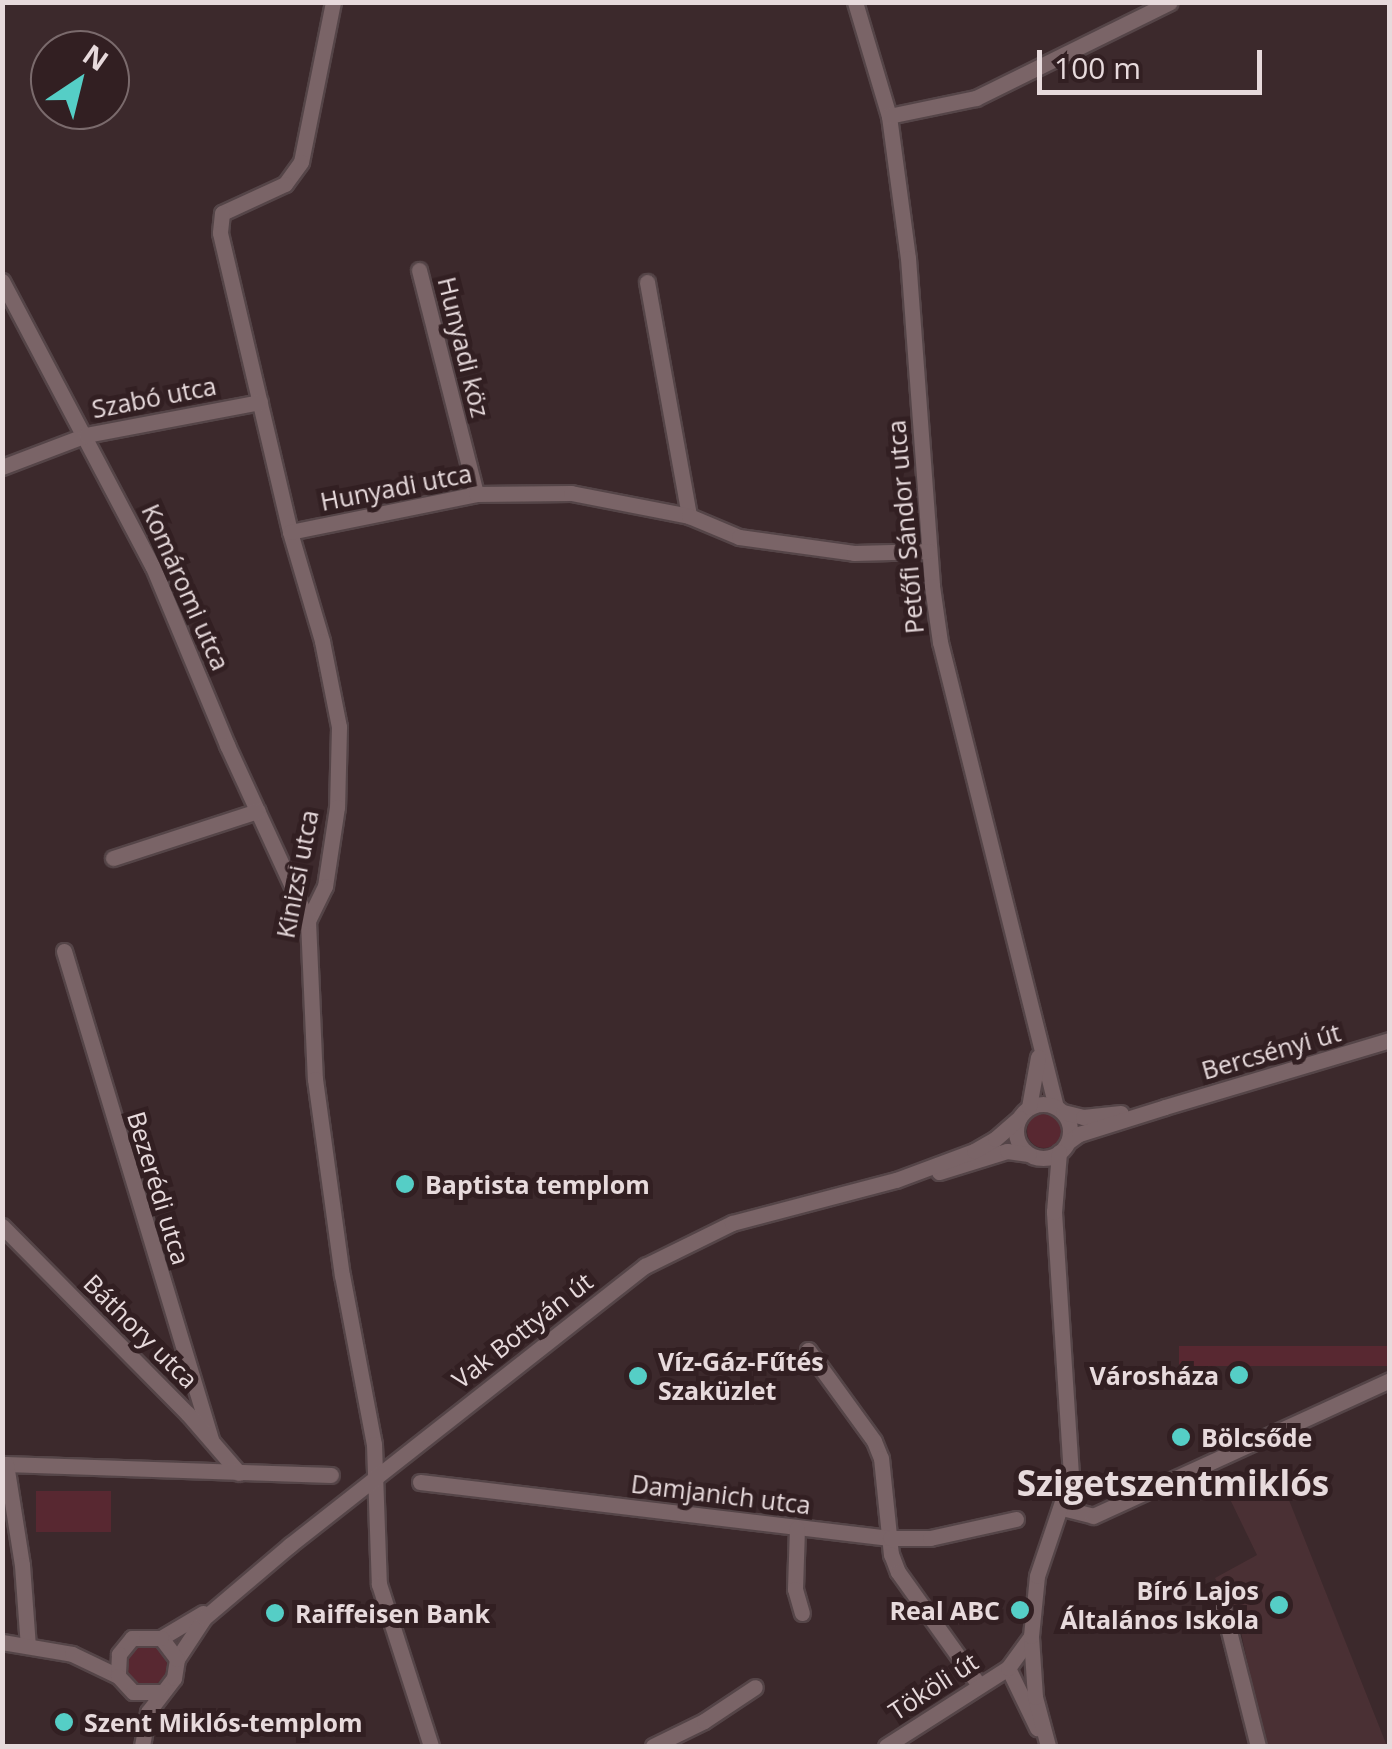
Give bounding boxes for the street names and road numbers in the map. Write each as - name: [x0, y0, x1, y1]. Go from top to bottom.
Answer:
- street label: Hunyadi köz: [432, 274, 496, 420]
- street label: Szabó utca: [89, 370, 219, 424]
- street label: Petőfi Sándor utca: [881, 419, 929, 635]
- street label: Hunyadi utca: [318, 458, 474, 516]
- street label: Komáromi utca: [136, 499, 236, 675]
- street label: Kinizsi utca: [270, 807, 324, 941]
- street label: Bercsényi út: [1198, 1017, 1344, 1085]
- street label: Bezerédi utca: [121, 1108, 197, 1268]
- street label: Vak Bottyán út: [446, 1266, 598, 1394]
- street label: Báthory utca: [78, 1268, 204, 1394]
- street label: Damjanich utca: [629, 1468, 813, 1520]
- street label: Tököli út: [883, 1646, 983, 1726]

